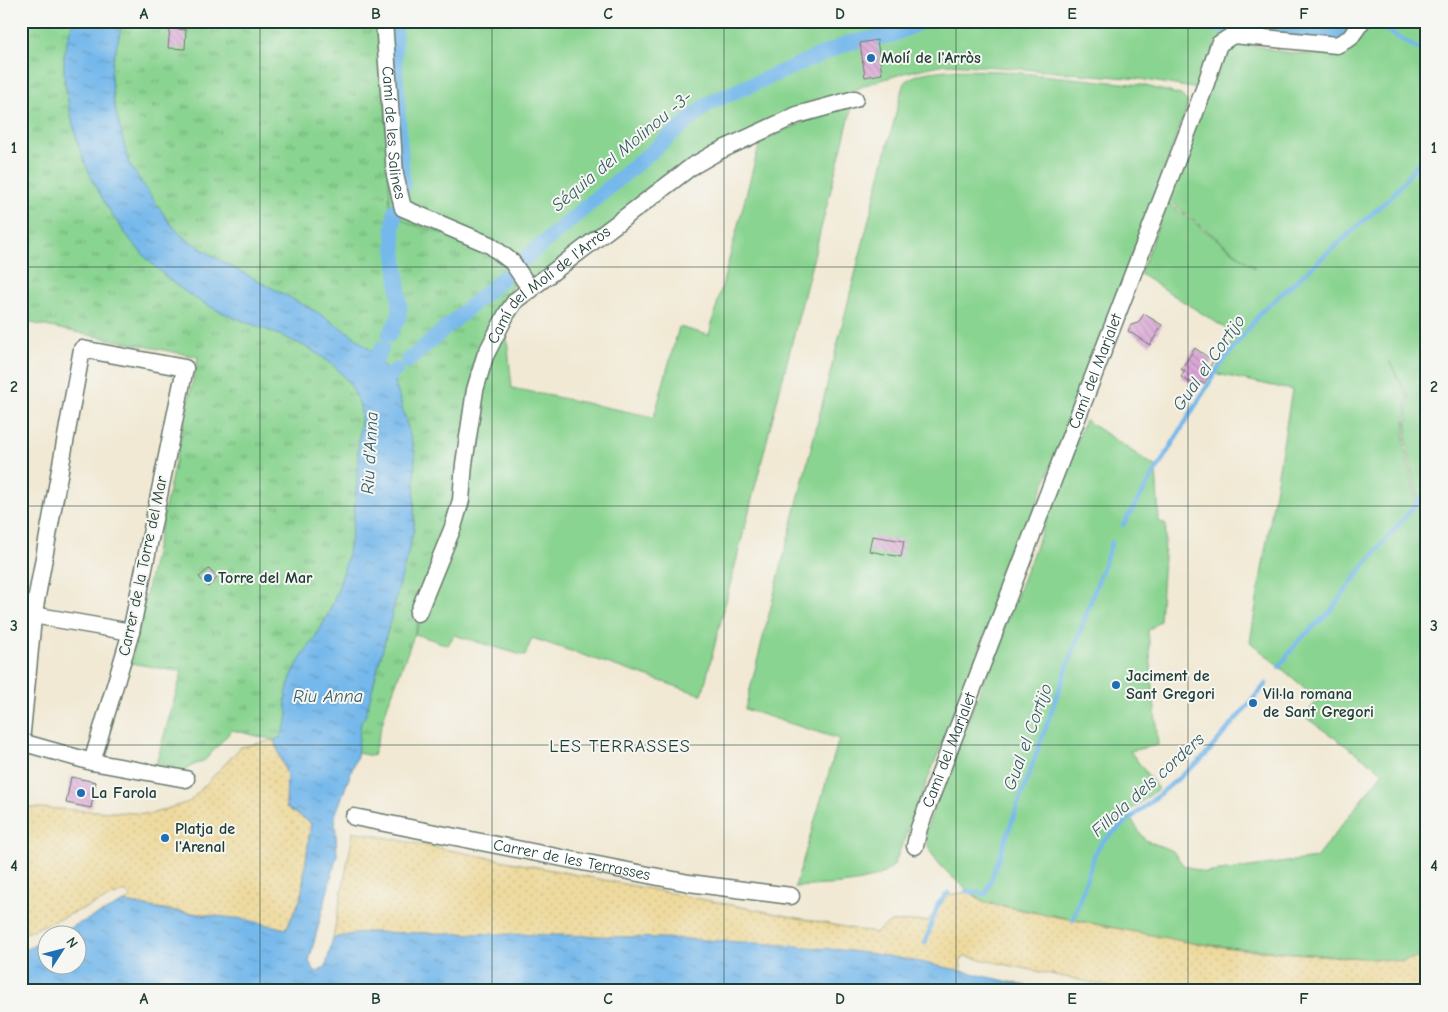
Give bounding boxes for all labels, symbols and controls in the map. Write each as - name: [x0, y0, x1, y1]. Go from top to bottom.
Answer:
- text: A: [140, 5, 149, 23]
- text: B: [371, 5, 381, 23]
- text: C: [603, 5, 613, 23]
- text: D: [835, 5, 845, 23]
- text: E: [1067, 5, 1077, 23]
- text: F: [1299, 5, 1309, 23]
- place label: Molí de l'Arròs: [881, 49, 981, 67]
- marker: Molí de l'Arròs: [865, 52, 877, 64]
- street label: Camí de les Salines: [378, 65, 410, 201]
- water label: Séquia del Molinou -3-: [547, 86, 697, 216]
- text: 1: [11, 139, 17, 157]
- text: 1: [1431, 139, 1437, 157]
- street label: Camí del Molí de l'Arròs: [484, 222, 614, 347]
- street label: Camí del Marjalet: [1065, 311, 1126, 431]
- water label: Gual el Cortijo: [1168, 311, 1250, 415]
- text: 2: [10, 378, 18, 396]
- text: 2: [1430, 378, 1438, 396]
- water label: Riu d'Anna: [357, 411, 383, 495]
- street label: Carrer de la Torre del Mar: [115, 474, 171, 658]
- place label: Torre del Mar: [218, 569, 313, 587]
- marker: Torre del Mar: [202, 572, 214, 584]
- text: 3: [10, 617, 18, 635]
- text: 3: [1430, 617, 1438, 635]
- place label: Jaciment de Sant Gregori: [1126, 667, 1215, 703]
- marker: Jaciment de Sant Gregori: [1110, 679, 1122, 691]
- water label: Gual el Cortijo: [999, 681, 1057, 793]
- place label: Vil·la romana de Sant Gregori: [1263, 685, 1374, 721]
- water label: Riu Anna: [293, 686, 363, 707]
- street label: Camí del Marjalet: [919, 690, 980, 810]
- marker: Vil·la romana de Sant Gregori: [1247, 697, 1259, 709]
- water label: Fillola dels corders: [1087, 728, 1209, 841]
- district label: LES TERRASSES: [549, 736, 691, 757]
- place label: La Farola: [91, 784, 157, 802]
- marker: La Farola: [75, 787, 87, 799]
- place label: Platja de l'Arenal: [175, 820, 235, 856]
- marker: Platja de l'Arenal: [159, 832, 171, 844]
- street label: Carrer de les Terrasses: [492, 836, 652, 884]
- text: 4: [10, 857, 18, 875]
- text: 4: [1430, 857, 1438, 875]
- north arrow: [38, 924, 88, 974]
- text: N: [63, 934, 82, 951]
- text: A: [140, 990, 149, 1008]
- text: B: [371, 990, 381, 1008]
- text: C: [603, 990, 613, 1008]
- text: D: [835, 990, 845, 1008]
- text: E: [1067, 990, 1077, 1008]
- text: F: [1299, 990, 1309, 1008]

